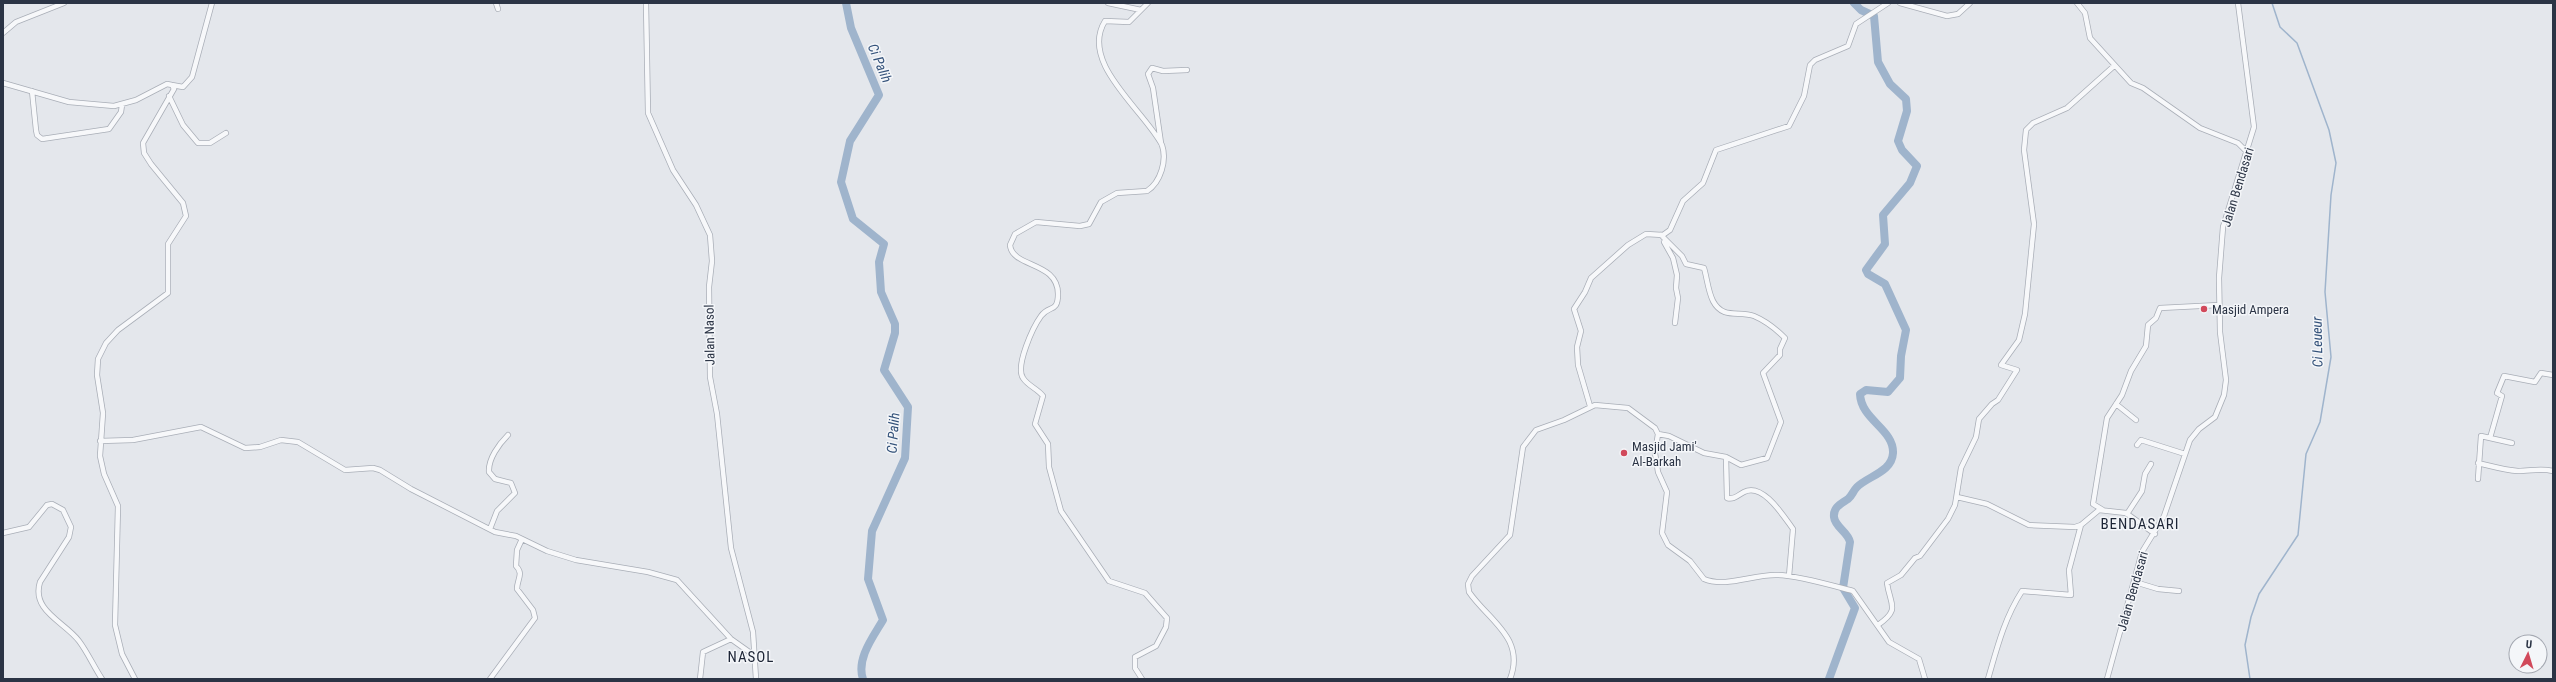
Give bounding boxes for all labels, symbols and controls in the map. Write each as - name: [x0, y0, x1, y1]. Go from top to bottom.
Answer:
- water label: Ci Palih: [865, 41, 895, 85]
- street label: Jalan Bendasari: [2218, 146, 2257, 229]
- place label: Masjid Ampera: [2212, 302, 2289, 317]
- street label: Jalan Nasol: [701, 304, 718, 365]
- marker: Masjid Ampera: [2199, 304, 2209, 314]
- water label: Ci Leueur: [2309, 316, 2325, 367]
- water label: Ci Palih: [884, 412, 902, 454]
- place label: Masjid Jami' Al-Barkah: [1632, 439, 1697, 469]
- marker: Masjid Jami' Al-Barkah: [1619, 448, 1629, 458]
- district label: BENDASARI: [2100, 515, 2180, 533]
- street label: Jalan Bendasari: [2114, 550, 2151, 633]
- north arrow: [2508, 634, 2548, 674]
- text: U: [2525, 638, 2533, 651]
- district label: NASOL: [727, 648, 775, 666]

